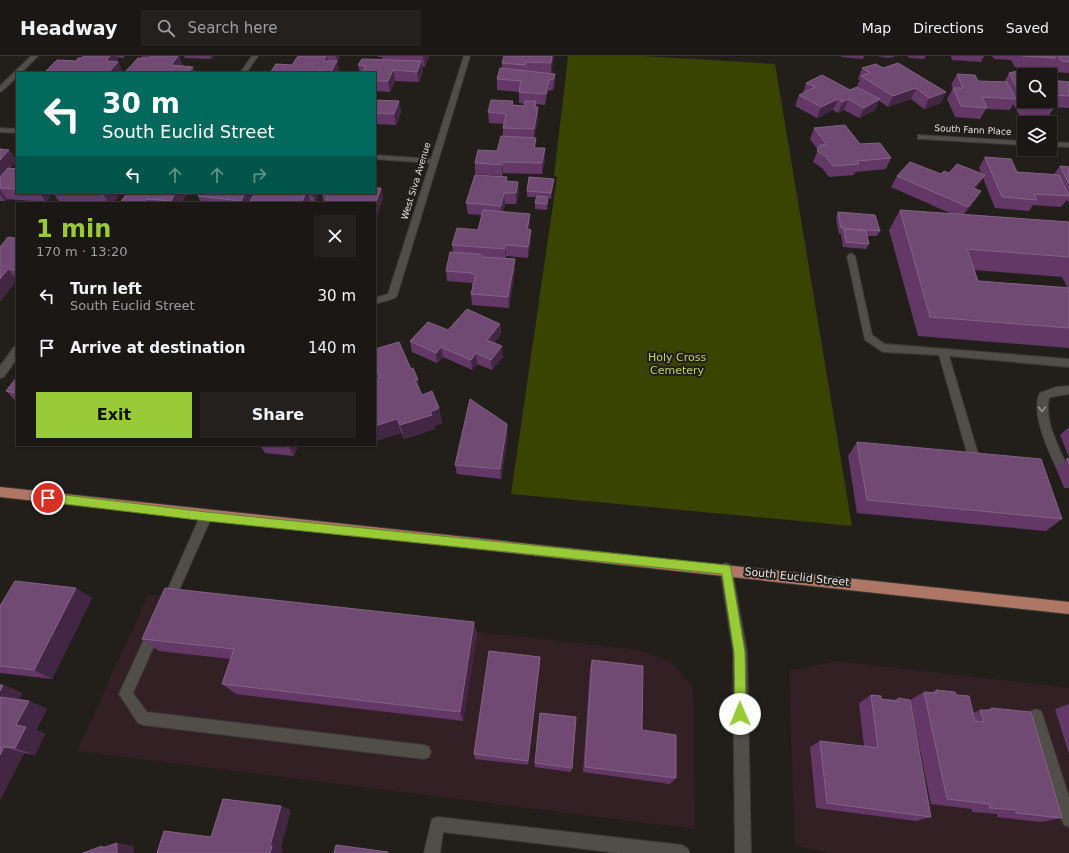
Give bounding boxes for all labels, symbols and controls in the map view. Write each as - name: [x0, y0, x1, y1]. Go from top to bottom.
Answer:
- search box: [141, 10, 421, 46]
- text: Headway: [20, 17, 117, 39]
- icon: search: [155, 17, 177, 39]
- text: Search here: [187, 19, 278, 37]
- text: Map: [862, 20, 891, 36]
- text: Directions: [913, 20, 984, 36]
- text: Saved: [1006, 20, 1049, 36]
- map controls: [1017, 68, 1057, 156]
- button: search: [1017, 68, 1057, 108]
- text: 30 m: [102, 87, 180, 120]
- icon: left: [36, 88, 88, 140]
- button: layers: [1017, 116, 1057, 156]
- text: South Euclid Street: [102, 121, 275, 142]
- street label: South Fann Place: [934, 123, 1012, 137]
- street label: West Siva Avenue: [399, 141, 433, 221]
- icon: left: [122, 164, 144, 186]
- icon: ahead: [164, 164, 186, 186]
- icon: ahead: [206, 164, 228, 186]
- icon: right: [248, 164, 270, 186]
- text: 1 min: [36, 215, 111, 243]
- button: close: [314, 215, 356, 257]
- text: 170 m · 13:20: [36, 244, 127, 259]
- text: Turn left: [70, 280, 142, 298]
- icon: left: [36, 285, 58, 307]
- text: 30 m: [318, 287, 356, 305]
- text: South Euclid Street: [70, 298, 195, 313]
- icon: arrive: [36, 337, 58, 359]
- text: Arrive at destination: [70, 339, 245, 357]
- text: 140 m: [308, 339, 356, 357]
- park label: Holy Cross Cemetery: [648, 351, 706, 377]
- button: Exit: [36, 392, 192, 438]
- button: Share: [200, 392, 356, 438]
- one-way arrow: [1038, 405, 1047, 412]
- pin: [31, 481, 65, 515]
- icon: arrive: [37, 487, 59, 509]
- street label: South Euclid Street: [744, 565, 851, 589]
- position arrow: [719, 693, 761, 735]

